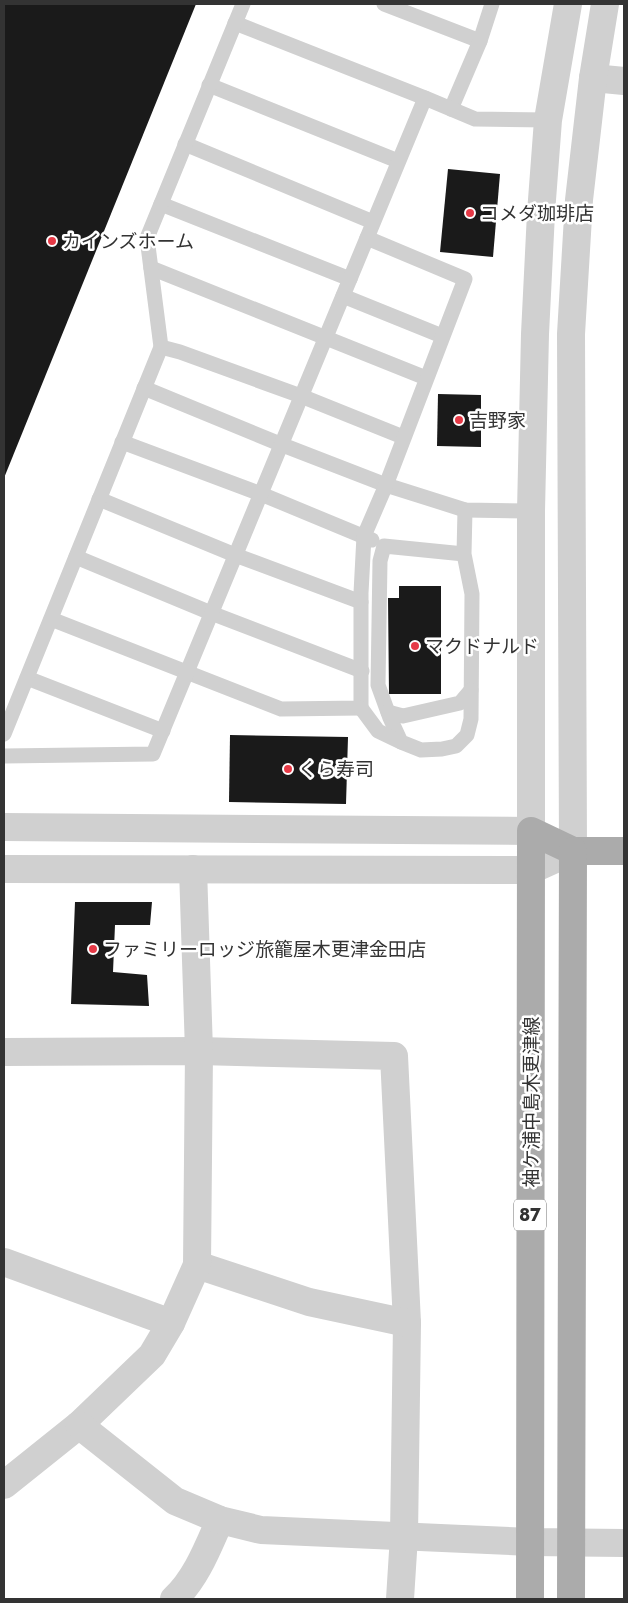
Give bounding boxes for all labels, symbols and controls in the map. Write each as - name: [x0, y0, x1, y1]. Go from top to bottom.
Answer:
- place label: コメダ珈琲店: [480, 200, 594, 227]
- marker: コメダ珈琲店: [464, 207, 476, 219]
- place label: カインズホーム: [62, 228, 194, 255]
- marker: カインズホーム: [46, 235, 58, 247]
- place label: 吉野家: [469, 407, 526, 434]
- marker: 吉野家: [453, 414, 465, 426]
- place label: マクドナルド: [425, 633, 539, 660]
- marker: マクドナルド: [409, 640, 421, 652]
- place label: くら寿司: [298, 756, 374, 783]
- marker: くら寿司: [282, 763, 294, 775]
- place label: ファミリーロッジ旅籠屋木更津金田店: [103, 936, 426, 963]
- marker: ファミリーロッジ旅籠屋木更津金田店: [87, 943, 99, 955]
- street label: 袖ケ浦中島木更津線: [518, 1016, 545, 1188]
- road number: 87: [514, 1200, 546, 1230]

